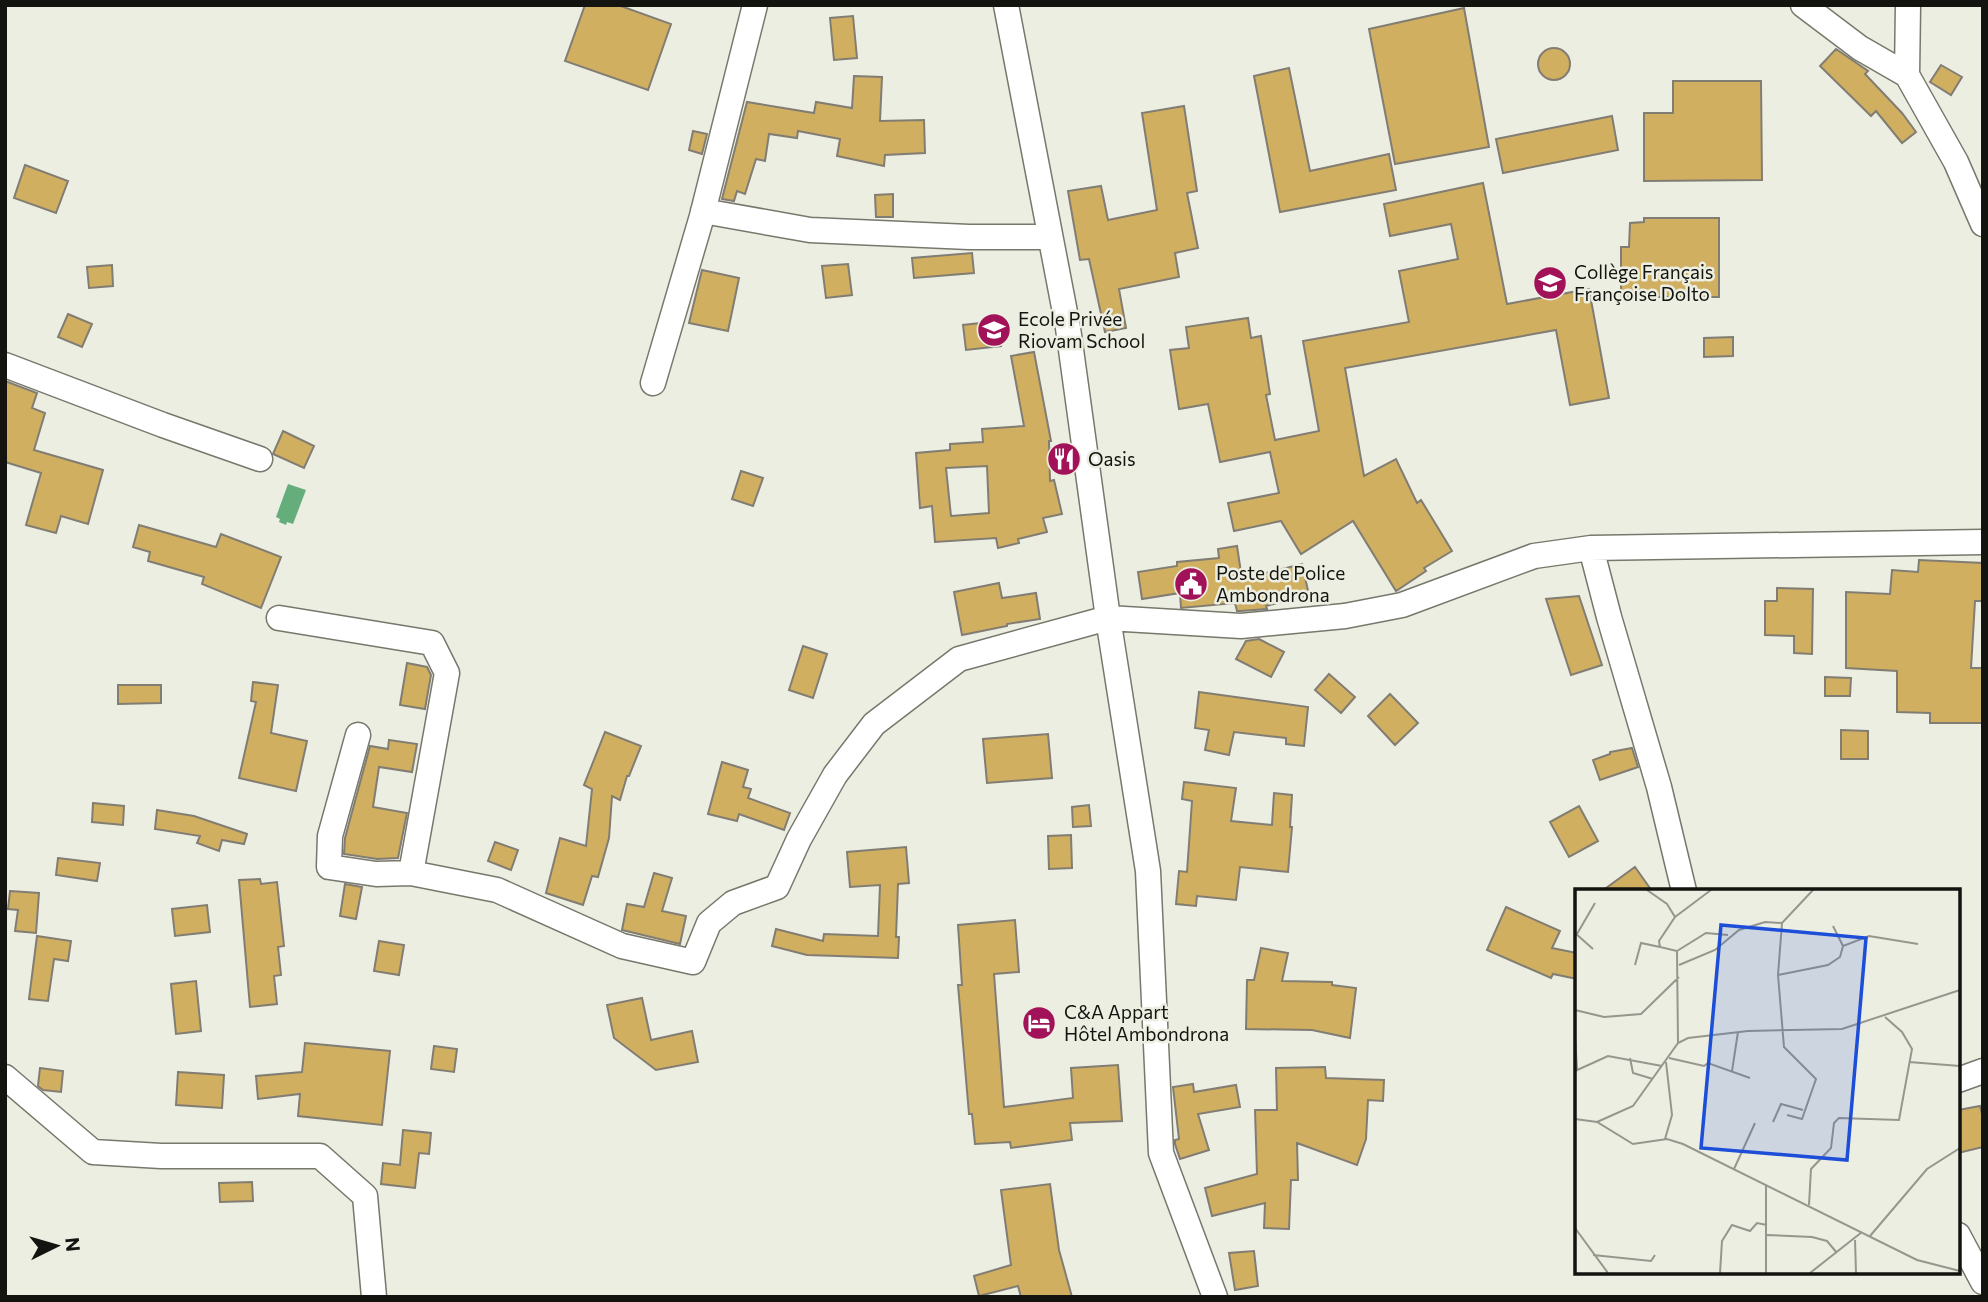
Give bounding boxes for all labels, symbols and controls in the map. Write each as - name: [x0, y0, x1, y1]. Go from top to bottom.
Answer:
- place label: Collège Français Françoise Dolto: [1574, 260, 1714, 305]
- school or university icon: Collège Français Françoise Dolto: [1531, 264, 1569, 302]
- place label: Ecole Privée Riovam School: [1018, 307, 1145, 352]
- school or university icon: Ecole Privée Riovam School: [975, 311, 1013, 349]
- restaurant icon: Oasis: [1045, 440, 1083, 478]
- place label: Oasis: [1088, 447, 1136, 470]
- place label: Poste de Police Ambondrona: [1216, 561, 1345, 606]
- public building icon: Poste de Police Ambondrona: [1172, 565, 1210, 603]
- inset map: [1575, 889, 1960, 1274]
- place label: C&A Appart Hôtel Ambondrona: [1064, 1000, 1229, 1045]
- hotel icon: C&A Appart Hôtel Ambondrona: [1020, 1004, 1058, 1042]
- north arrow: [21, 1211, 91, 1281]
- text: N: [61, 1236, 86, 1253]

